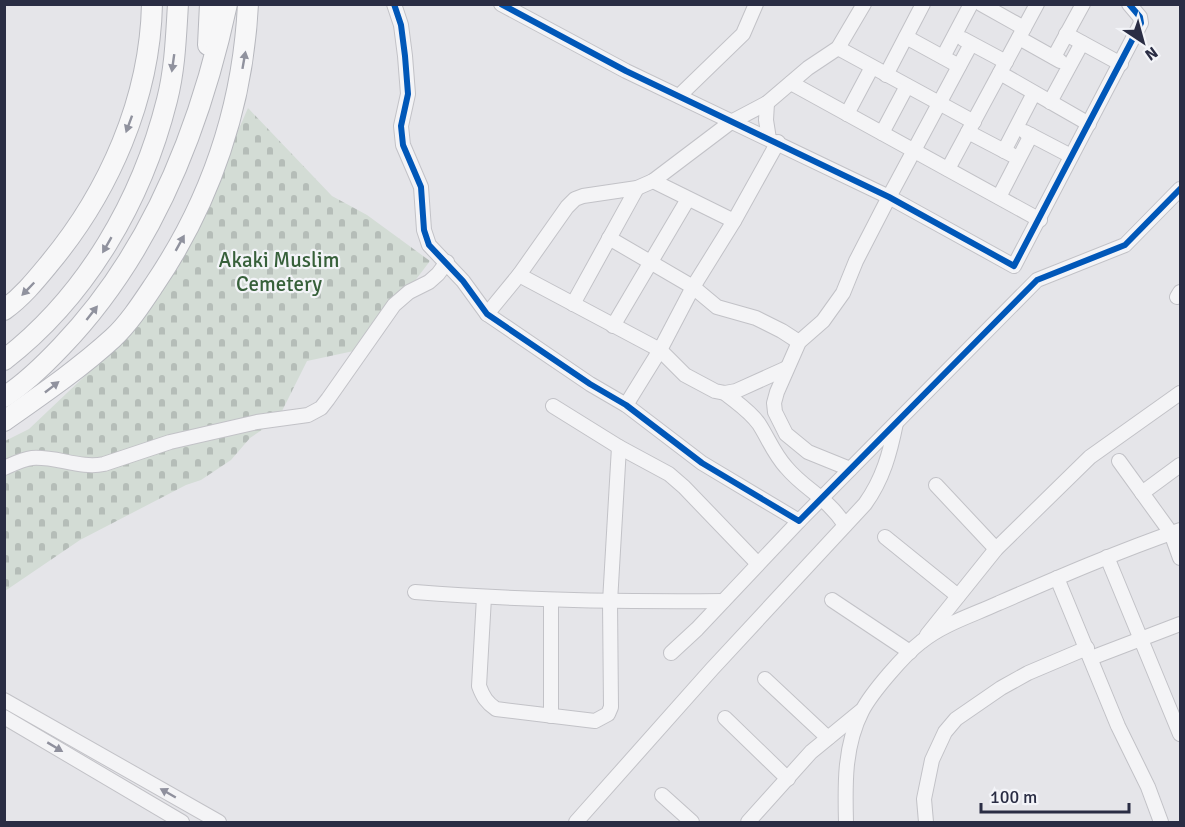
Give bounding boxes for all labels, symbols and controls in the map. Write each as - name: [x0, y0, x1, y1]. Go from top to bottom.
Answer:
- north arrow: [1113, 12, 1173, 72]
- text: N: [1141, 42, 1162, 65]
- one-way arrow: [239, 50, 248, 69]
- one-way arrow: [168, 53, 177, 72]
- one-way arrow: [123, 115, 133, 133]
- one-way arrow: [175, 235, 186, 251]
- one-way arrow: [102, 237, 112, 254]
- park label: Akaki Muslim Cemetery: [219, 247, 339, 297]
- one-way arrow: [21, 281, 35, 295]
- one-way arrow: [85, 305, 98, 321]
- one-way arrow: [44, 381, 59, 393]
- one-way arrow: [47, 742, 63, 753]
- scale bar: [981, 776, 1130, 814]
- text: 100 m: [990, 786, 1037, 808]
- one-way arrow: [160, 788, 176, 799]

